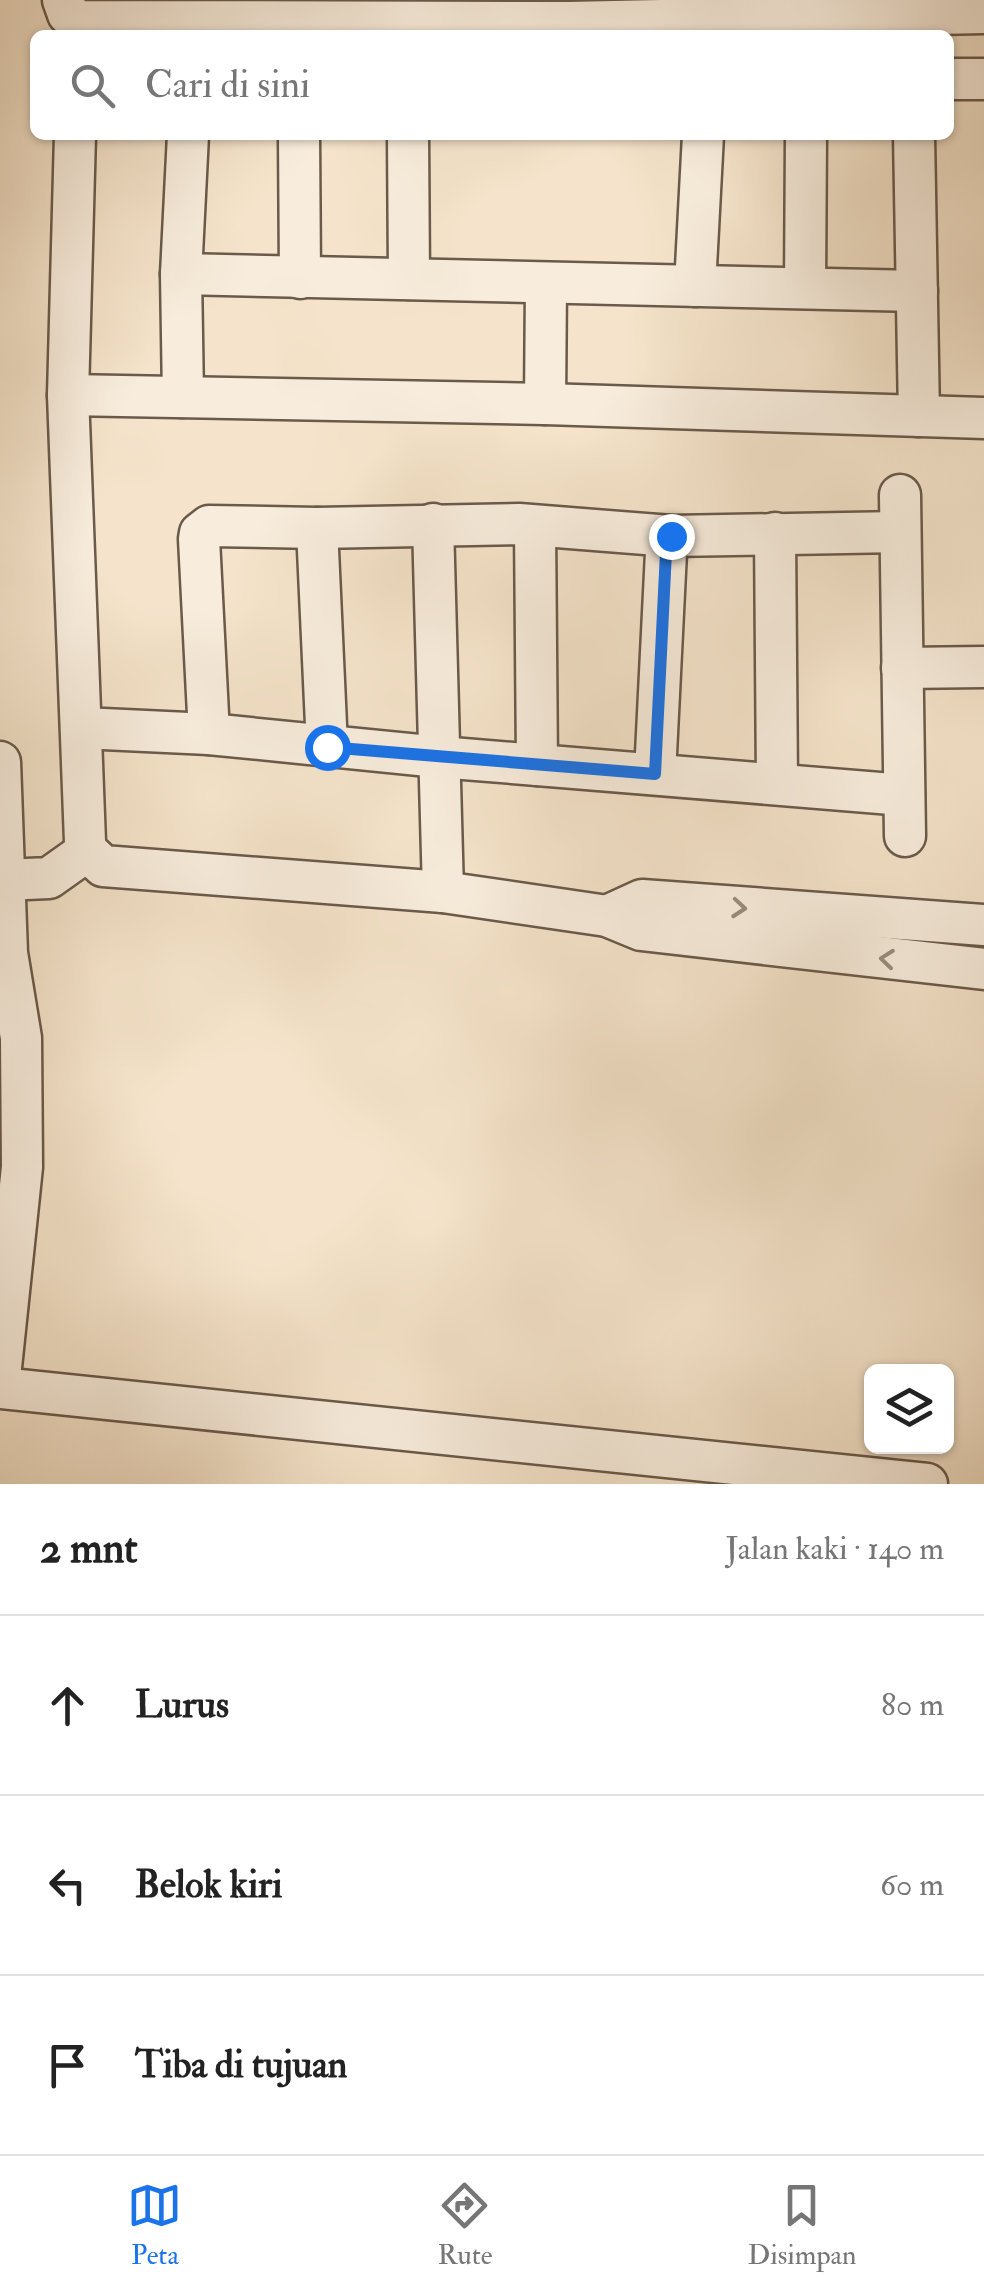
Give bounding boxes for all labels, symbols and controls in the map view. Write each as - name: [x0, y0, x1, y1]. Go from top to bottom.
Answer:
- search box: [30, 30, 954, 140]
- icon: search: [65, 58, 120, 113]
- text: Cari di sini: [145, 61, 310, 109]
- route end: [649, 514, 695, 560]
- route start: [305, 725, 351, 771]
- one-way arrow: [732, 897, 748, 918]
- one-way arrow: [879, 949, 895, 971]
- map controls: [864, 1364, 954, 1454]
- button: layers: [864, 1364, 954, 1454]
- text: 2 mnt: [40, 1523, 138, 1575]
- text: Jalan kaki · 140 m: [726, 1529, 944, 1569]
- icon: ahead: [40, 1678, 95, 1733]
- text: Lurus: [135, 1681, 229, 1729]
- text: 80 m: [881, 1685, 944, 1725]
- icon: left: [40, 1858, 95, 1913]
- text: Belok kiri: [135, 1861, 282, 1909]
- text: 60 m: [880, 1865, 944, 1905]
- icon: arrive: [40, 2038, 95, 2093]
- text: Tiba di tujuan: [135, 2041, 347, 2089]
- tab: Peta: [127, 2178, 182, 2273]
- tab: Rute: [437, 2178, 492, 2273]
- tab: Disimpan: [747, 2178, 857, 2273]

